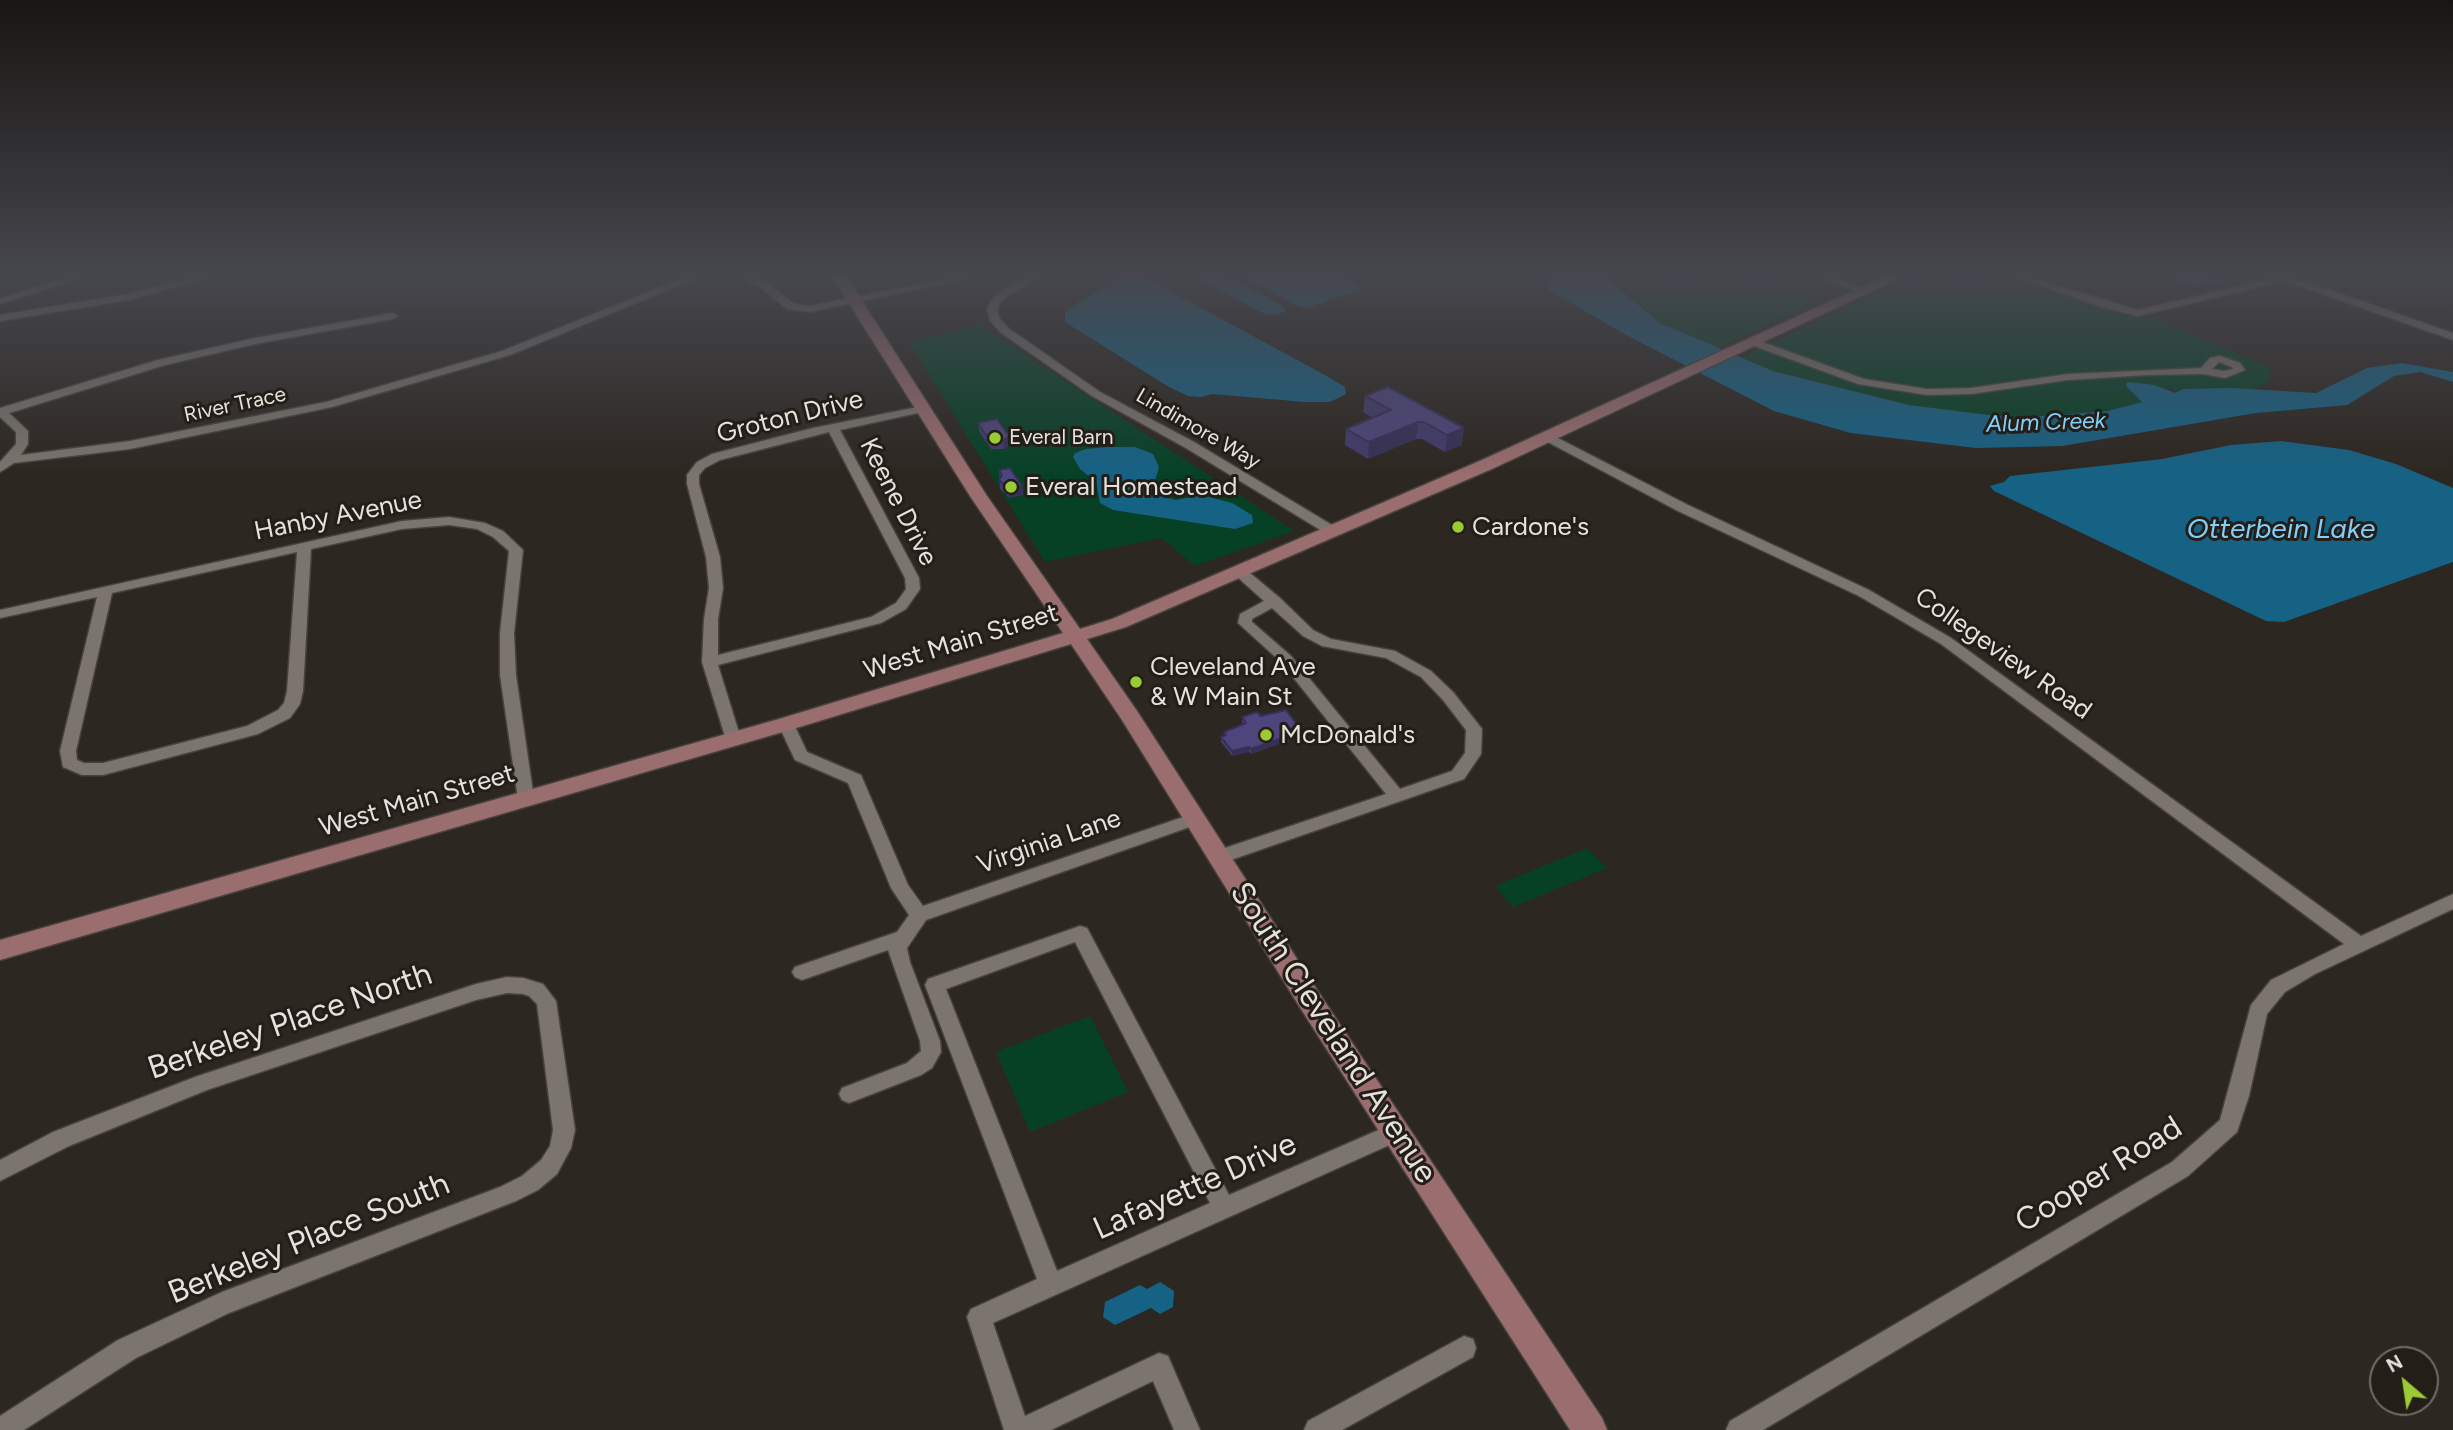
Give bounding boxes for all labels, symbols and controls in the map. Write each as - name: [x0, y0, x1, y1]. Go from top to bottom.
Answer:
- street label: River Trace: [182, 382, 288, 428]
- street label: Lindimore Way: [1131, 383, 1265, 475]
- street label: Groton Drive: [714, 384, 866, 450]
- water label: Alum Creek: [1986, 407, 2106, 439]
- place label: Everal Barn: [1009, 425, 1114, 451]
- marker: Everal Barn: [987, 430, 1003, 446]
- street label: Keene Drive: [852, 433, 944, 571]
- place label: Everal Homestead: [1025, 471, 1237, 503]
- marker: Everal Homestead: [1003, 479, 1019, 495]
- street label: Hanby Avenue: [251, 484, 425, 548]
- place label: Cardone's: [1472, 511, 1589, 543]
- water label: Otterbein Lake: [2187, 513, 2375, 547]
- marker: Cardone's: [1450, 519, 1466, 535]
- street label: Collegeview Road: [1909, 581, 2097, 727]
- street label: West Main Street: [860, 598, 1062, 686]
- place label: Cleveland Ave & W Main St: [1150, 651, 1316, 712]
- marker: Cleveland Ave & W Main St: [1128, 674, 1144, 690]
- place label: McDonald's: [1280, 719, 1415, 751]
- marker: McDonald's: [1258, 727, 1274, 743]
- street label: West Main Street: [316, 758, 518, 844]
- street label: Virginia Lane: [973, 803, 1125, 881]
- street label: South Cleveland Avenue: [1221, 875, 1445, 1191]
- street label: Berkeley Place North: [143, 955, 437, 1089]
- street label: Cooper Road: [2009, 1109, 2189, 1241]
- street label: Lafayette Drive: [1088, 1125, 1302, 1249]
- street label: Berkeley Place South: [163, 1165, 455, 1313]
- north arrow: [2369, 1346, 2439, 1416]
- text: N: [2383, 1350, 2407, 1378]

